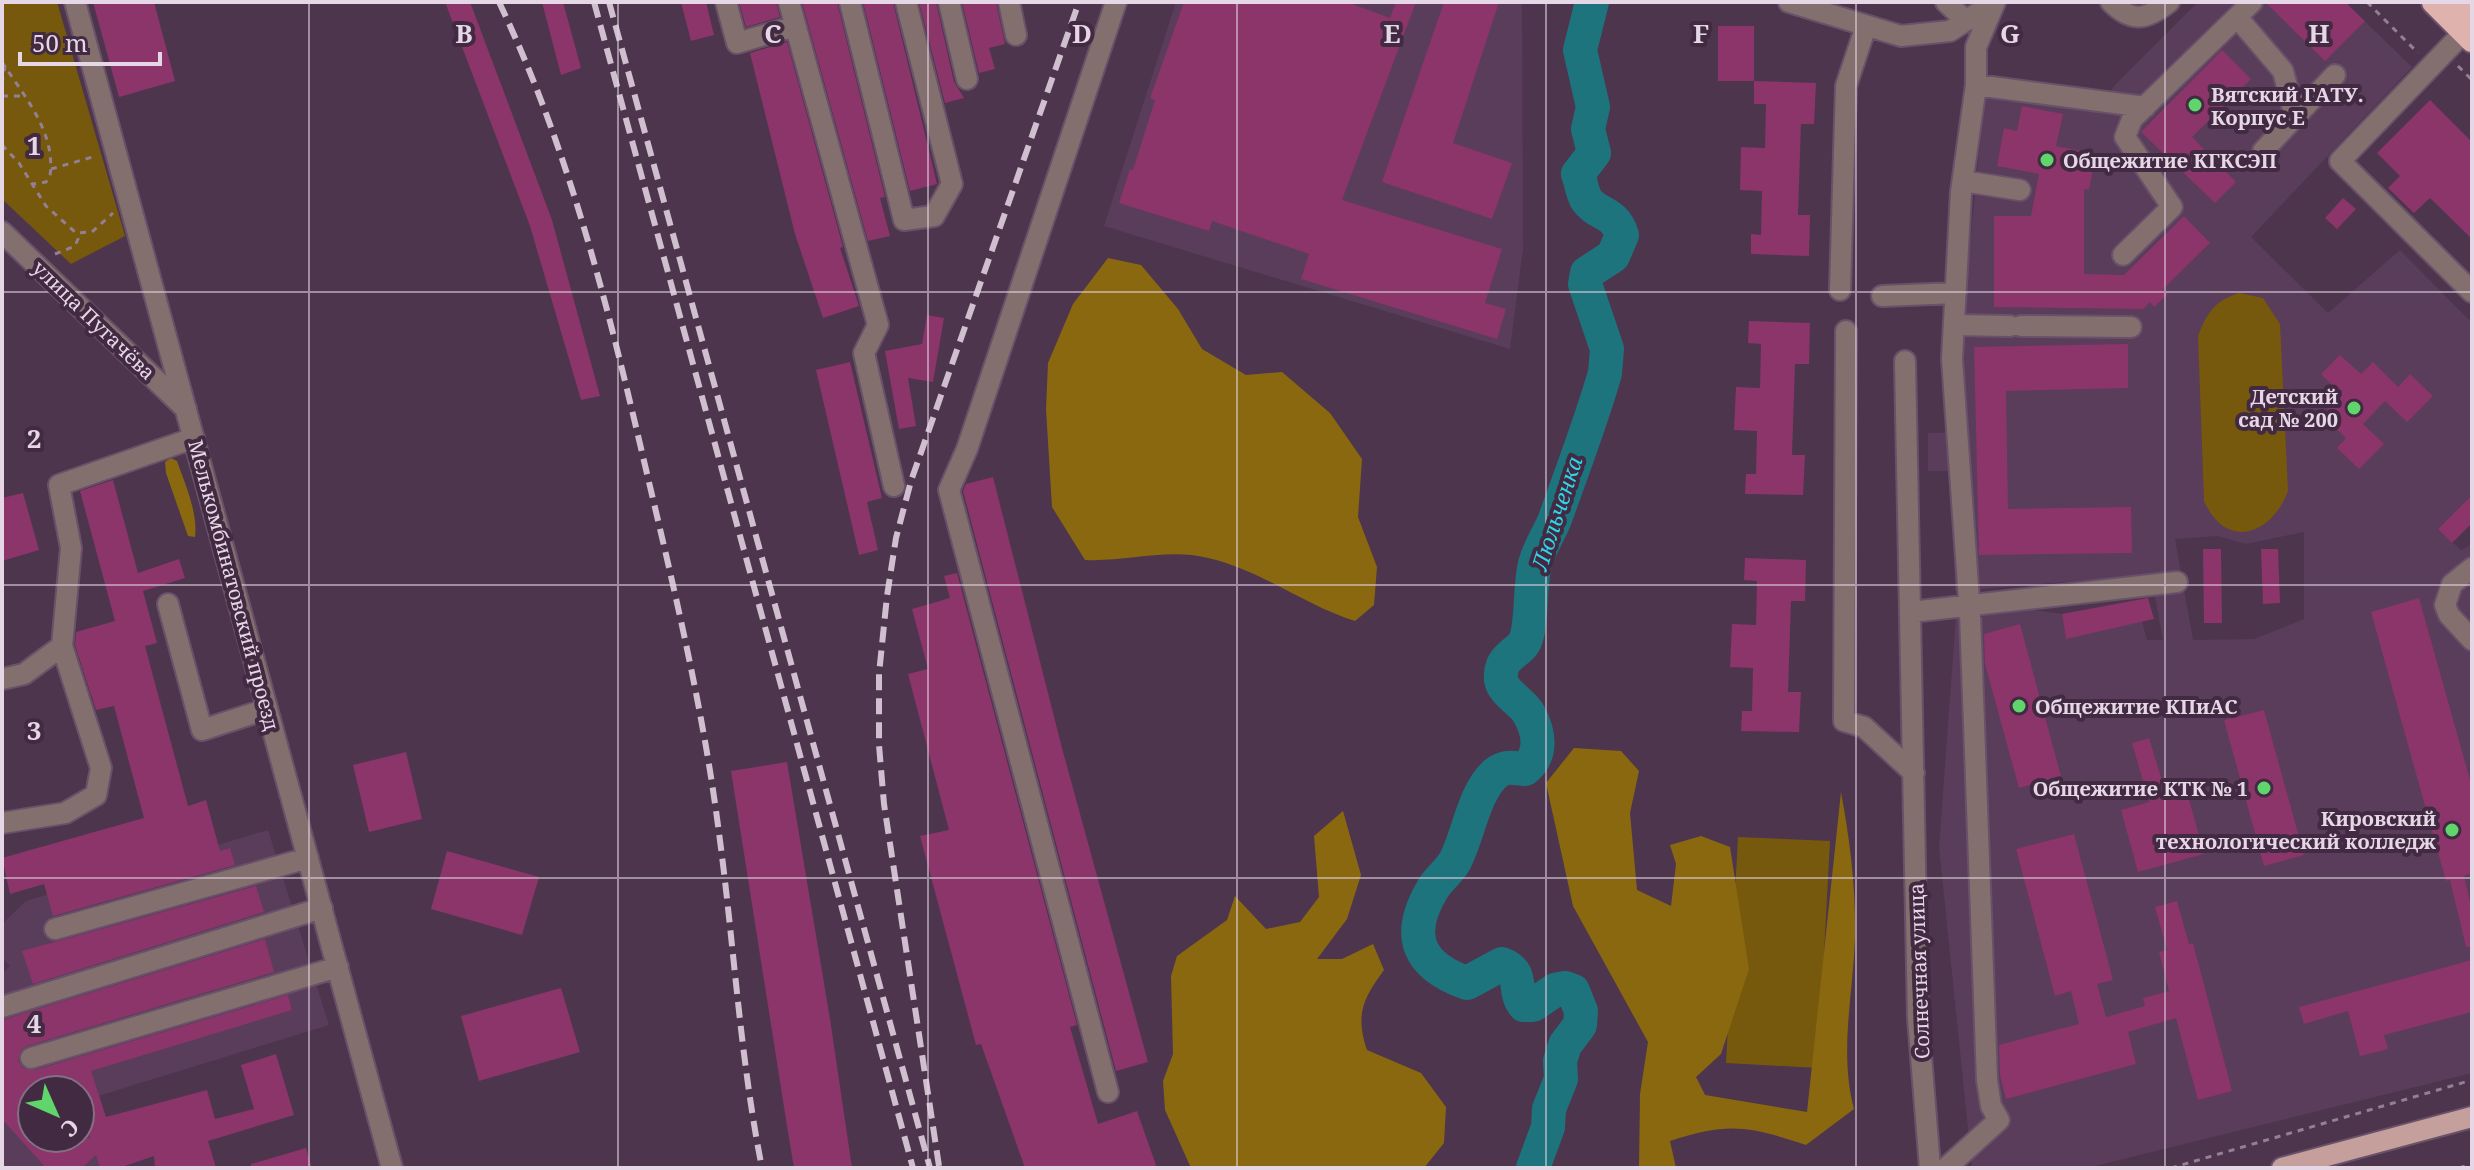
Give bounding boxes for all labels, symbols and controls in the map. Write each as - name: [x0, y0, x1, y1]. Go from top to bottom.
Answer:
- text: B: [455, 15, 473, 51]
- text: C: [764, 15, 782, 51]
- text: D: [1072, 15, 1092, 51]
- text: E: [1384, 15, 1401, 51]
- text: F: [1693, 15, 1709, 51]
- text: G: [2000, 15, 2020, 51]
- text: H: [2308, 15, 2330, 51]
- scale bar: [20, 16, 160, 66]
- text: 50 m: [32, 26, 88, 59]
- place label: Вятский ГАТУ. Корпус Е: [2211, 81, 2364, 131]
- marker: Вятский ГАТУ. Корпус Е: [2186, 96, 2204, 114]
- text: 1: [27, 127, 41, 163]
- place label: Общежитие КГКСЭП: [2063, 147, 2277, 174]
- marker: Общежитие КГКСЭП: [2038, 151, 2056, 169]
- street label: улица Пугачёва: [27, 254, 161, 386]
- place label: Детский сад № 200: [2238, 383, 2338, 433]
- marker: Детский сад № 200: [2345, 399, 2363, 417]
- text: 2: [27, 420, 41, 456]
- street label: Мелькомбинатовский проезд: [182, 437, 286, 733]
- water label: Люльченка: [1523, 452, 1589, 575]
- place label: Общежитие КПиАС: [2035, 693, 2238, 720]
- marker: Общежитие КПиАС: [2010, 697, 2028, 715]
- text: 3: [27, 712, 41, 748]
- place label: Общежитие КТК № 1: [2033, 775, 2248, 802]
- marker: Общежитие КТК № 1: [2255, 779, 2273, 797]
- place label: Кировский технологический колледж: [2156, 805, 2436, 855]
- marker: Кировский технологический колледж: [2443, 821, 2461, 839]
- street label: Солнечная улица: [1902, 883, 1936, 1059]
- text: 4: [27, 1005, 42, 1041]
- north arrow: [16, 1074, 96, 1154]
- text: С: [55, 1113, 87, 1145]

